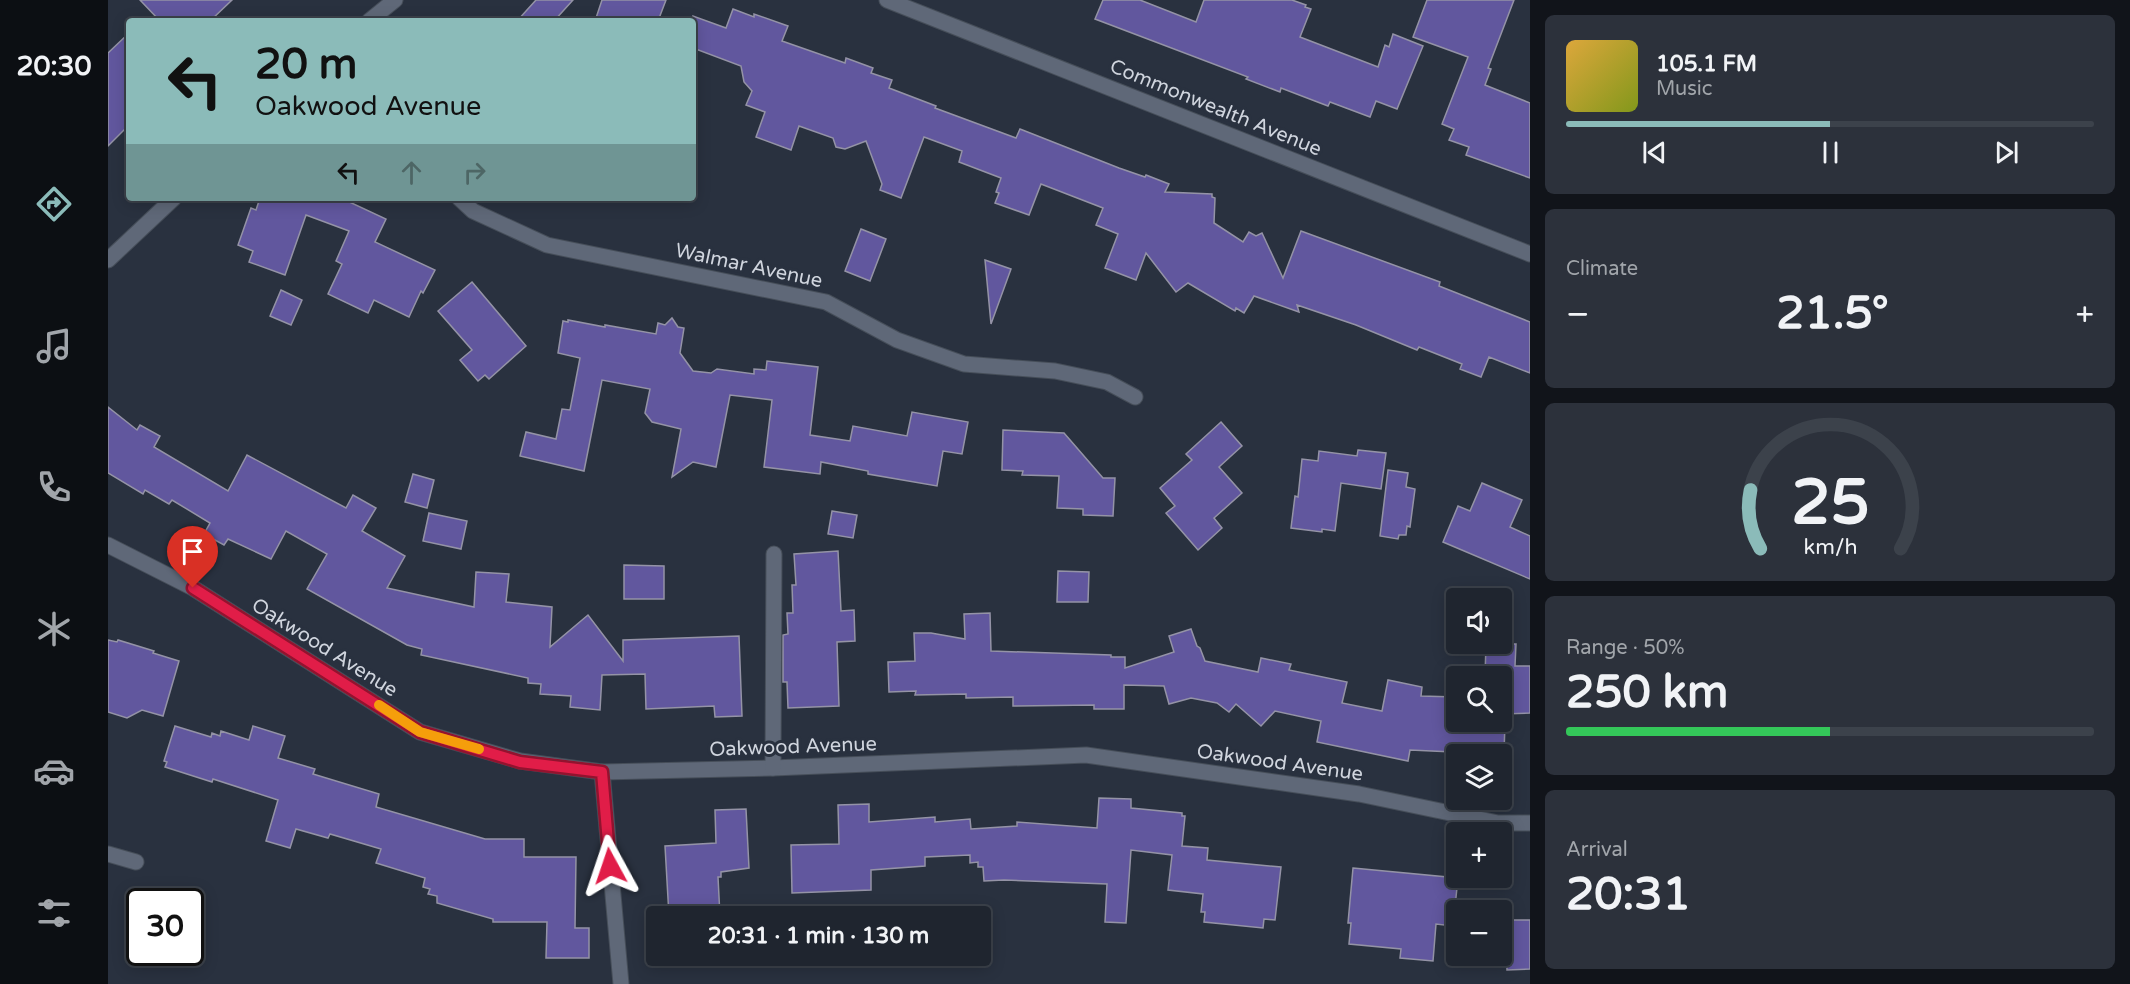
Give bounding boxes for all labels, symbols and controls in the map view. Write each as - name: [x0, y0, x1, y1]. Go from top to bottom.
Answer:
- text: 20 m: [255, 39, 357, 90]
- icon: left: [156, 42, 234, 120]
- text: 20:30: [17, 50, 91, 83]
- text: 105.1 FM: [1656, 51, 1757, 77]
- street label: Commonwealth Avenue: [1106, 54, 1325, 161]
- text: Music: [1656, 77, 1712, 101]
- text: Oakwood Avenue: [255, 90, 481, 123]
- icon: previous: [1638, 136, 1671, 169]
- icon: pause: [1814, 136, 1847, 169]
- icon: next: [1990, 136, 2023, 169]
- icon: left: [332, 156, 365, 189]
- icon: ahead: [395, 156, 428, 189]
- icon: right: [458, 156, 491, 189]
- icon: directions: [33, 183, 75, 225]
- street label: Walmar Avenue: [673, 239, 824, 293]
- text: Climate: [1566, 257, 1638, 281]
- text: 21.5°: [1776, 287, 1889, 341]
- text: −: [1566, 295, 1590, 334]
- text: +: [2075, 295, 2094, 334]
- icon: music: [33, 325, 75, 367]
- icon: phone: [33, 466, 75, 508]
- text: 25: [1791, 466, 1869, 541]
- pin: [167, 526, 218, 588]
- text: km/h: [1803, 534, 1857, 560]
- icon: arrive: [176, 535, 209, 568]
- map controls: [1446, 588, 1512, 966]
- button: sound: [1446, 588, 1512, 654]
- street label: Oakwood Avenue: [247, 593, 402, 702]
- icon: climate: [33, 608, 75, 650]
- text: Range · 50%: [1566, 636, 1685, 660]
- button: search: [1446, 666, 1512, 732]
- text: 250 km: [1566, 666, 1728, 720]
- street label: Oakwood Avenue: [709, 732, 877, 762]
- street label: Oakwood Avenue: [1195, 739, 1365, 787]
- button: layers: [1446, 744, 1512, 810]
- icon: car: [33, 750, 75, 792]
- button: +: [1446, 822, 1512, 888]
- position arrow: [578, 834, 642, 898]
- text: Arrival: [1566, 838, 1628, 862]
- text: 20:31: [1566, 868, 1691, 922]
- speed limit sign: 30: [126, 888, 204, 966]
- icon: filters: [33, 892, 75, 934]
- button: −: [1446, 900, 1512, 966]
- text: 20:31 · 1 min · 130 m: [708, 923, 929, 949]

